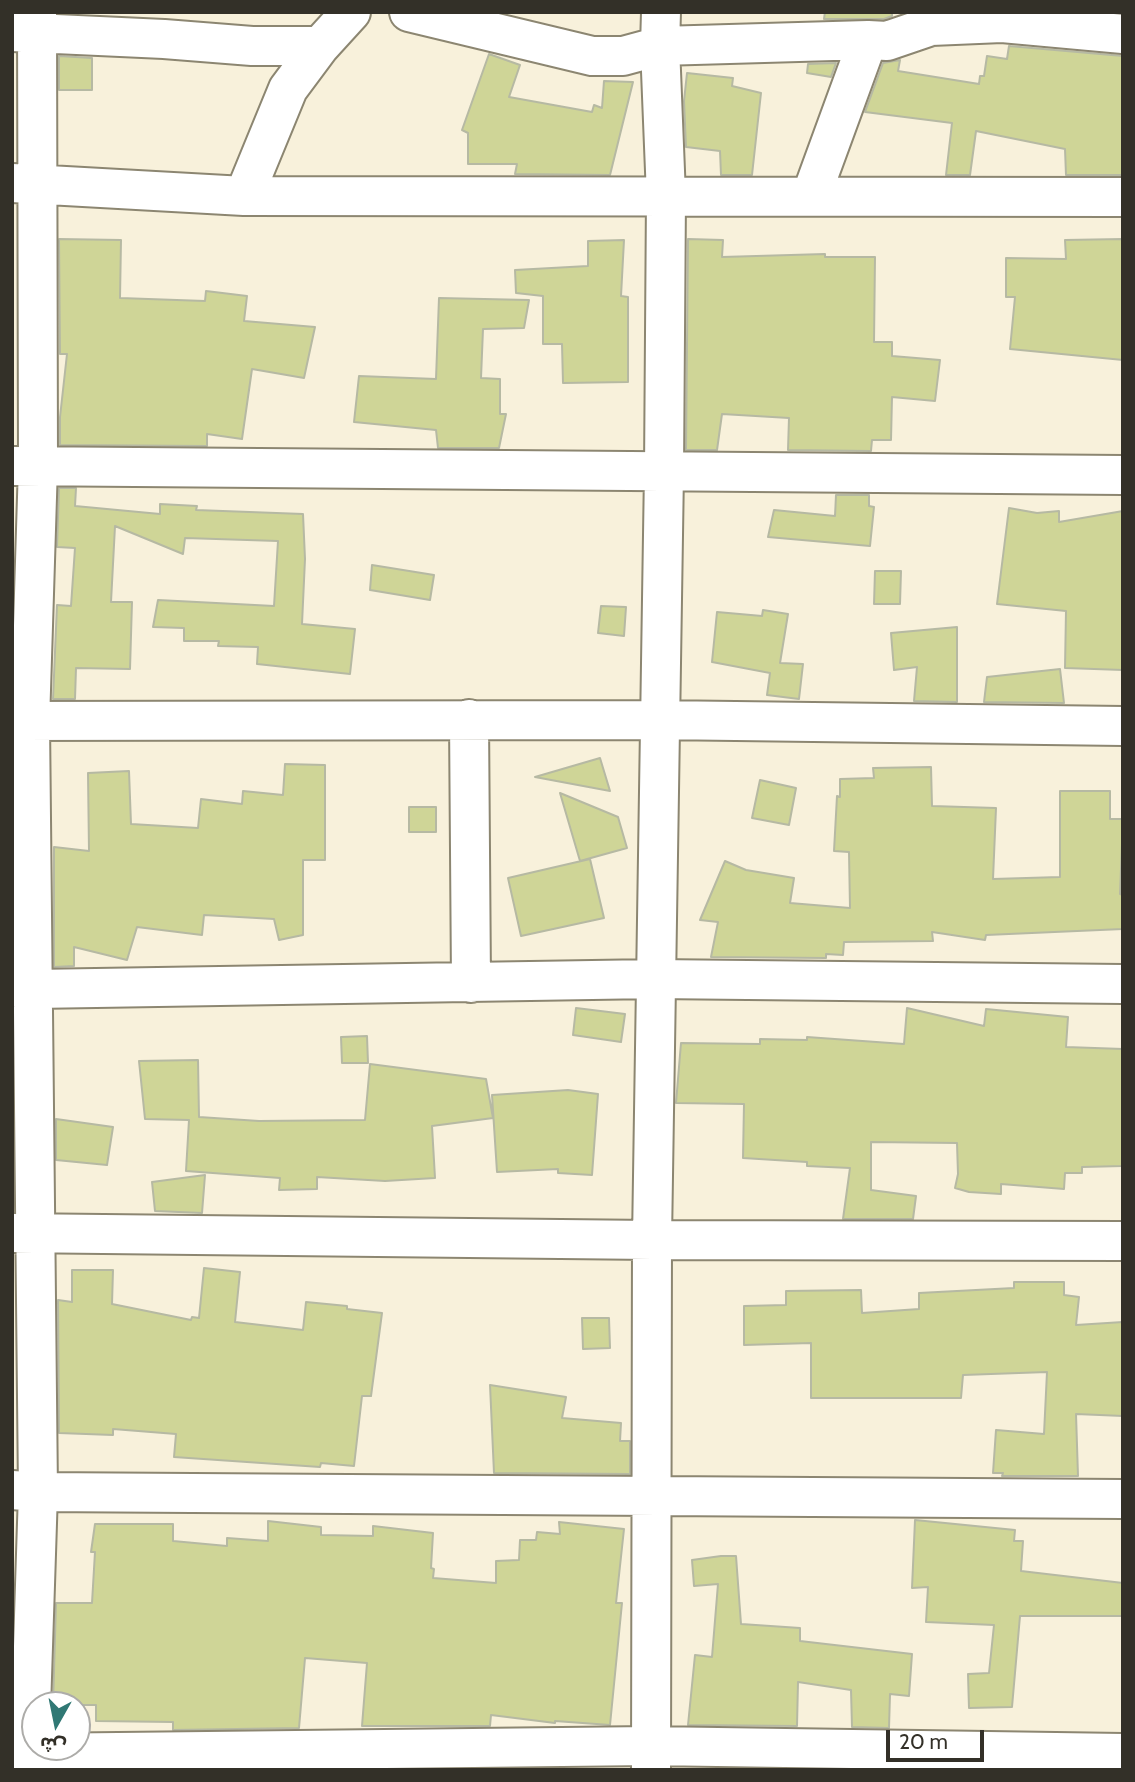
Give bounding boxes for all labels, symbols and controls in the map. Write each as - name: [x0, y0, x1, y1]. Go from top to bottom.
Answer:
- north arrow: [21, 1691, 91, 1761]
- scale bar: [890, 1716, 988, 1760]
- text: 20 m: [899, 1729, 948, 1754]
- text: ش: [38, 1732, 68, 1759]

